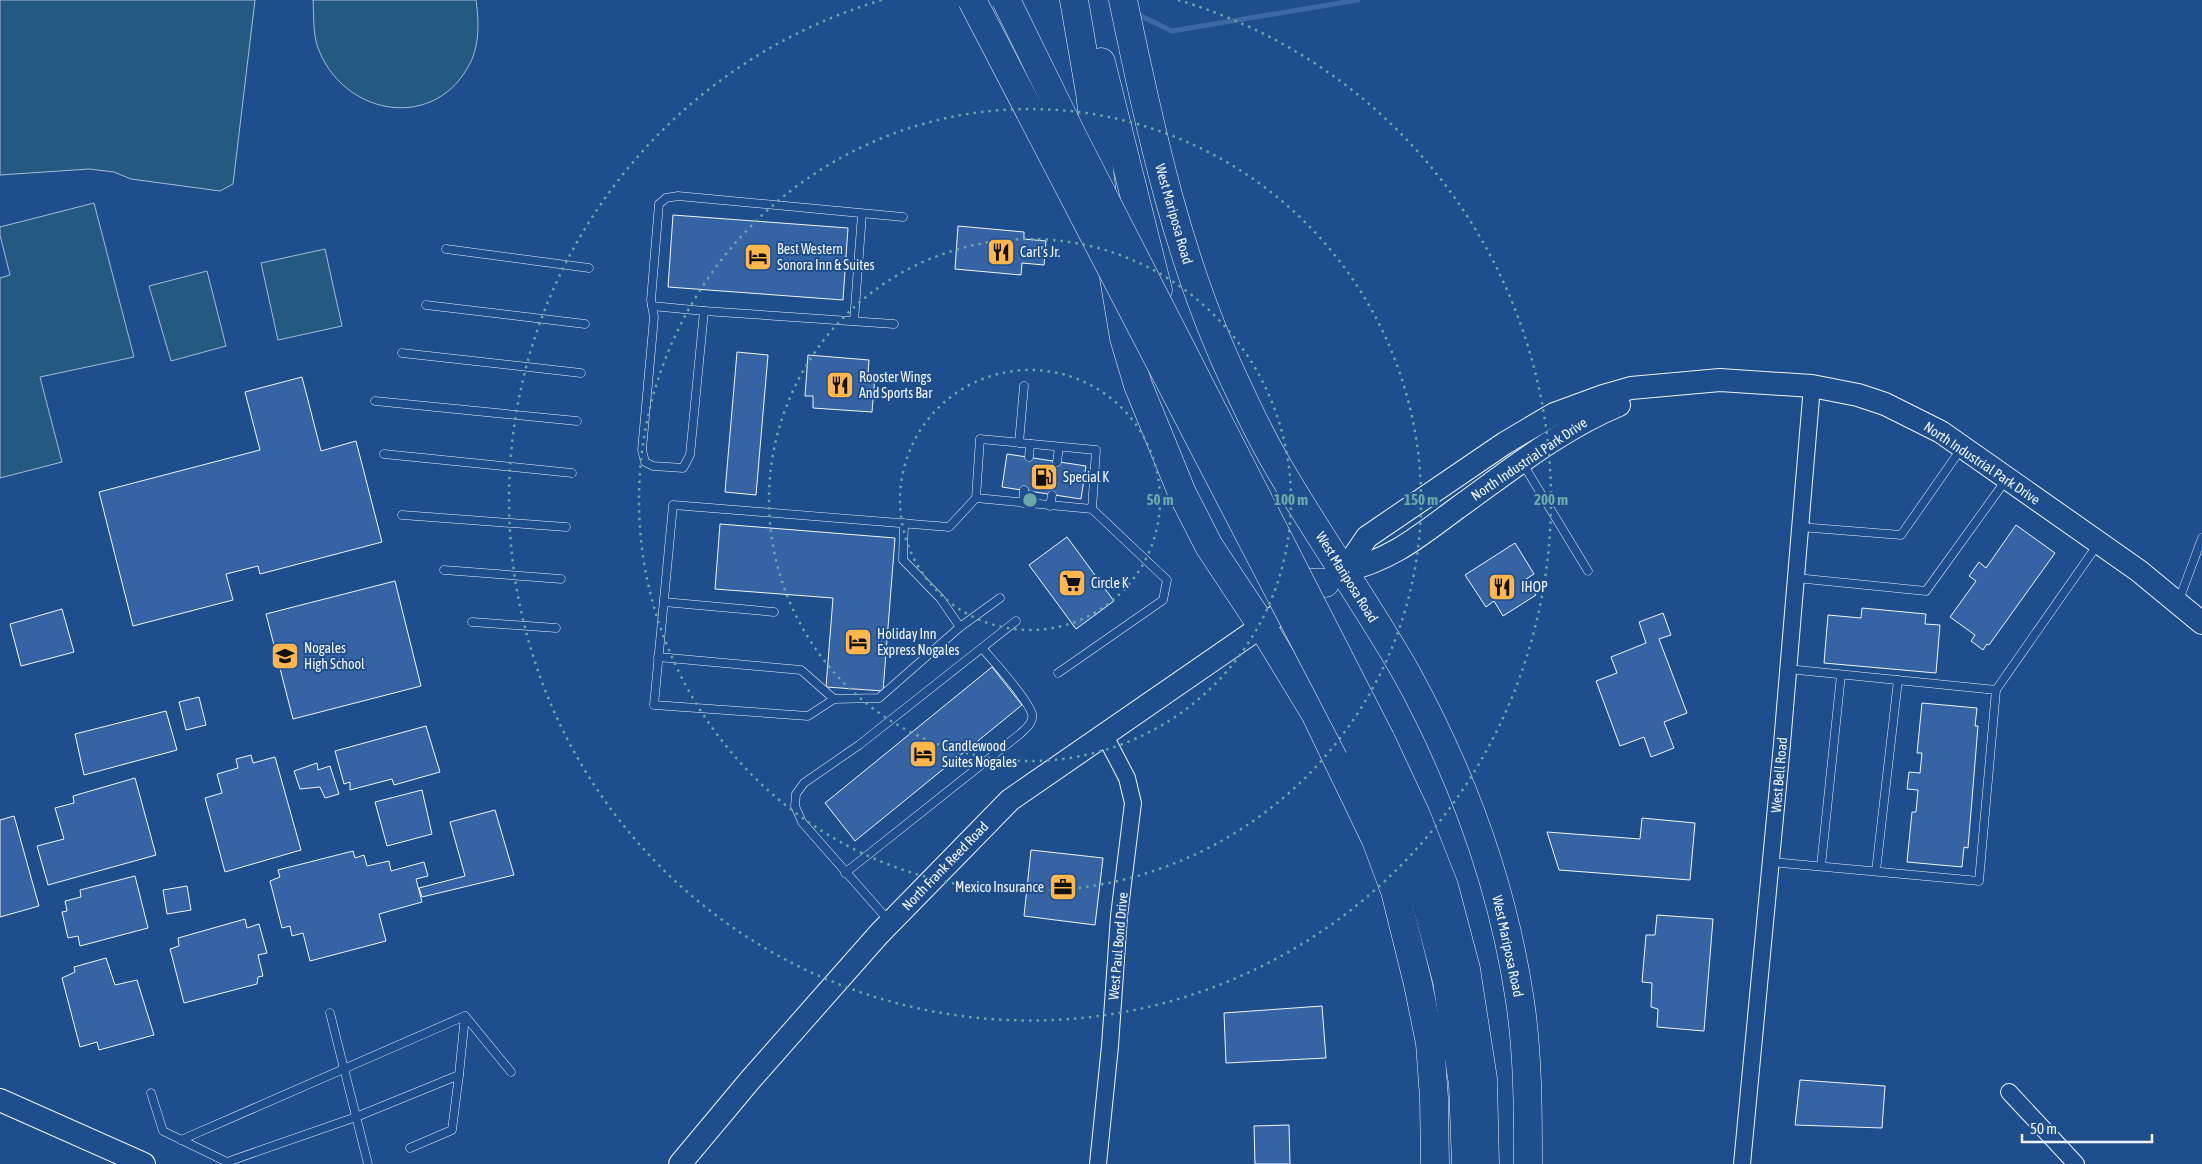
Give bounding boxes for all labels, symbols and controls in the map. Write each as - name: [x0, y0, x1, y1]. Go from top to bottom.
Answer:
- street label: West Mariposa Road: [1152, 162, 1196, 266]
- restaurant icon: Carl's Jr.: [986, 237, 1016, 267]
- place label: Best Western Sonora Inn & Suites: [777, 241, 874, 273]
- hotel icon: Best Western Sonora Inn & Suites: [743, 242, 773, 272]
- place label: Carl's Jr.: [1020, 244, 1060, 260]
- place label: Rooster Wings And Sports Bar: [859, 369, 933, 401]
- restaurant icon: Rooster Wings And Sports Bar: [825, 370, 855, 400]
- street label: North Industrial Park Drive: [1468, 414, 1590, 504]
- street label: North Industrial Park Drive: [1921, 418, 2043, 508]
- fuel station icon: Special K: [1029, 462, 1059, 492]
- place label: Special K: [1063, 469, 1109, 485]
- centre of rings: [1021, 491, 1039, 509]
- text: 50 m: [1147, 491, 1174, 508]
- text: 100 m: [1274, 491, 1308, 508]
- text: 150 m: [1404, 491, 1438, 508]
- text: 200 m: [1534, 491, 1568, 508]
- street label: West Mariposa Road: [1313, 529, 1381, 625]
- supermarket icon: Circle K: [1057, 568, 1087, 598]
- restaurant icon: IHOP: [1487, 572, 1517, 602]
- place label: Circle K: [1091, 575, 1129, 591]
- place label: IHOP: [1521, 579, 1548, 595]
- place label: Holiday Inn Express Nogales: [877, 626, 960, 658]
- hotel icon: Holiday Inn Express Nogales: [843, 627, 873, 657]
- place label: Nogales High School: [304, 640, 365, 672]
- school or university icon: Nogales High School: [270, 641, 300, 671]
- street label: West Bell Road: [1768, 736, 1790, 814]
- place label: Candlewood Suites Nogales: [942, 738, 1017, 770]
- hotel icon: Candlewood Suites Nogales: [908, 739, 938, 769]
- street label: North Frank Reed Road: [899, 818, 991, 914]
- office icon: Mexico Insurance: [1048, 872, 1078, 902]
- place label: Mexico Insurance: [955, 879, 1044, 895]
- street label: West Paul Bond Drive: [1105, 891, 1131, 1001]
- street label: West Mariposa Road: [1489, 894, 1527, 998]
- scale bar: [2022, 1112, 2152, 1144]
- text: 50 m: [2030, 1120, 2057, 1137]

